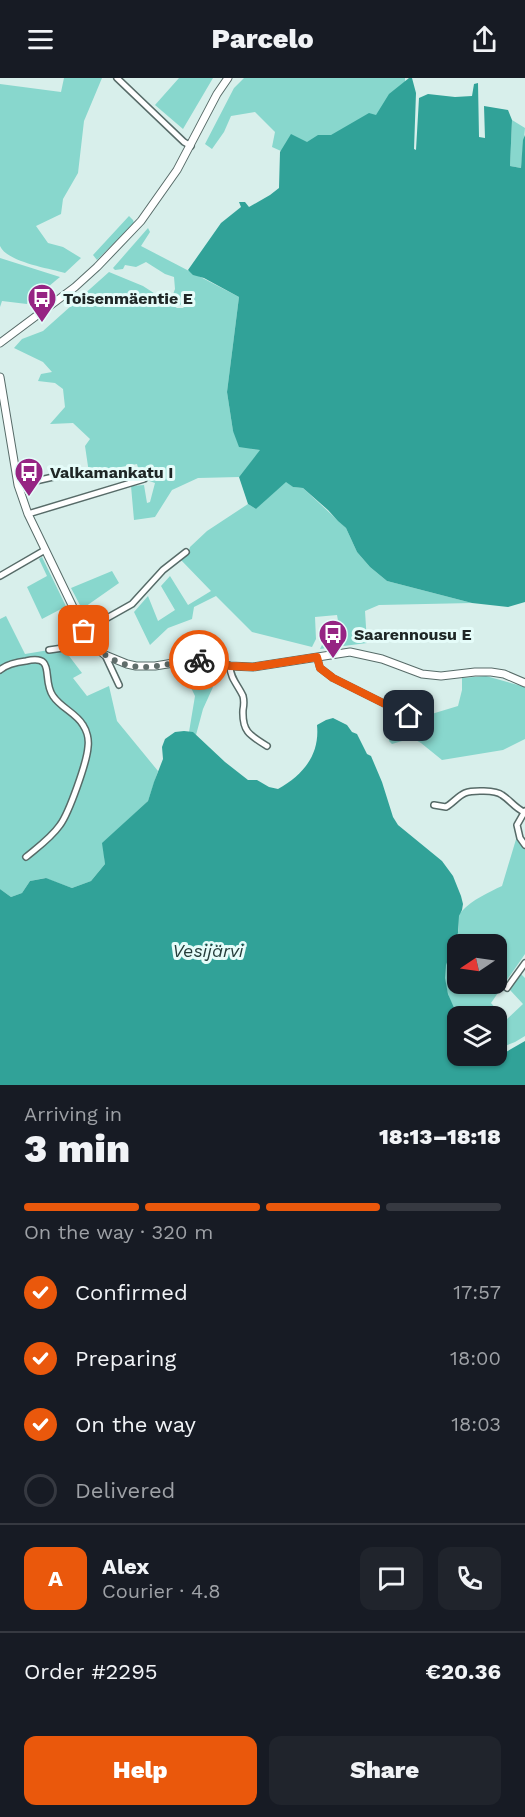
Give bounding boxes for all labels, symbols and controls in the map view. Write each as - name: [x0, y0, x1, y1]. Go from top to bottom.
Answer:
- icon: menu: [24, 23, 57, 56]
- text: Parcelo: [211, 23, 314, 55]
- icon: share: [468, 23, 501, 56]
- bus stop icon: Toisenmäentie E: [26, 282, 58, 324]
- place label: Toisenmäentie E: [63, 289, 193, 308]
- bus stop icon: Valkamankatu I: [13, 456, 45, 498]
- place label: Valkamankatu I: [50, 463, 173, 482]
- pin: [58, 605, 109, 656]
- icon: bag: [67, 614, 100, 647]
- bus stop icon: Saarennousu E: [317, 618, 349, 660]
- place label: Saarennousu E: [354, 625, 472, 644]
- courier: [169, 630, 229, 690]
- icon: bike: [183, 644, 216, 677]
- pin: [383, 690, 434, 741]
- icon: home: [392, 699, 425, 732]
- north arrow: [447, 934, 507, 994]
- map controls: [447, 934, 507, 1066]
- water label: Vesijärvi: [173, 940, 245, 961]
- button: layers: [447, 1006, 507, 1066]
- text: Arriving in: [24, 1102, 122, 1126]
- text: 18:13–18:18: [379, 1124, 501, 1149]
- text: 3 min: [24, 1126, 130, 1171]
- text: On the way · 320 m: [24, 1220, 213, 1244]
- icon: check: [24, 1276, 57, 1309]
- text: Confirmed: [75, 1280, 188, 1305]
- text: 17:57: [453, 1280, 501, 1304]
- icon: check: [24, 1342, 57, 1375]
- text: Preparing: [75, 1346, 176, 1371]
- text: 18:00: [450, 1346, 501, 1370]
- icon: check: [24, 1408, 57, 1441]
- text: On the way: [75, 1412, 196, 1437]
- text: 18:03: [451, 1412, 501, 1436]
- text: Delivered: [75, 1478, 175, 1503]
- button: chat: [360, 1547, 423, 1610]
- button: phone: [438, 1547, 501, 1610]
- text: Alex: [102, 1554, 149, 1579]
- text: A: [48, 1566, 63, 1591]
- text: Courier · 4.8: [102, 1579, 221, 1603]
- text: Order #2295: [24, 1659, 158, 1684]
- text: €20.36: [426, 1659, 501, 1684]
- button: Help: [24, 1736, 257, 1805]
- button: Share: [269, 1736, 501, 1805]

